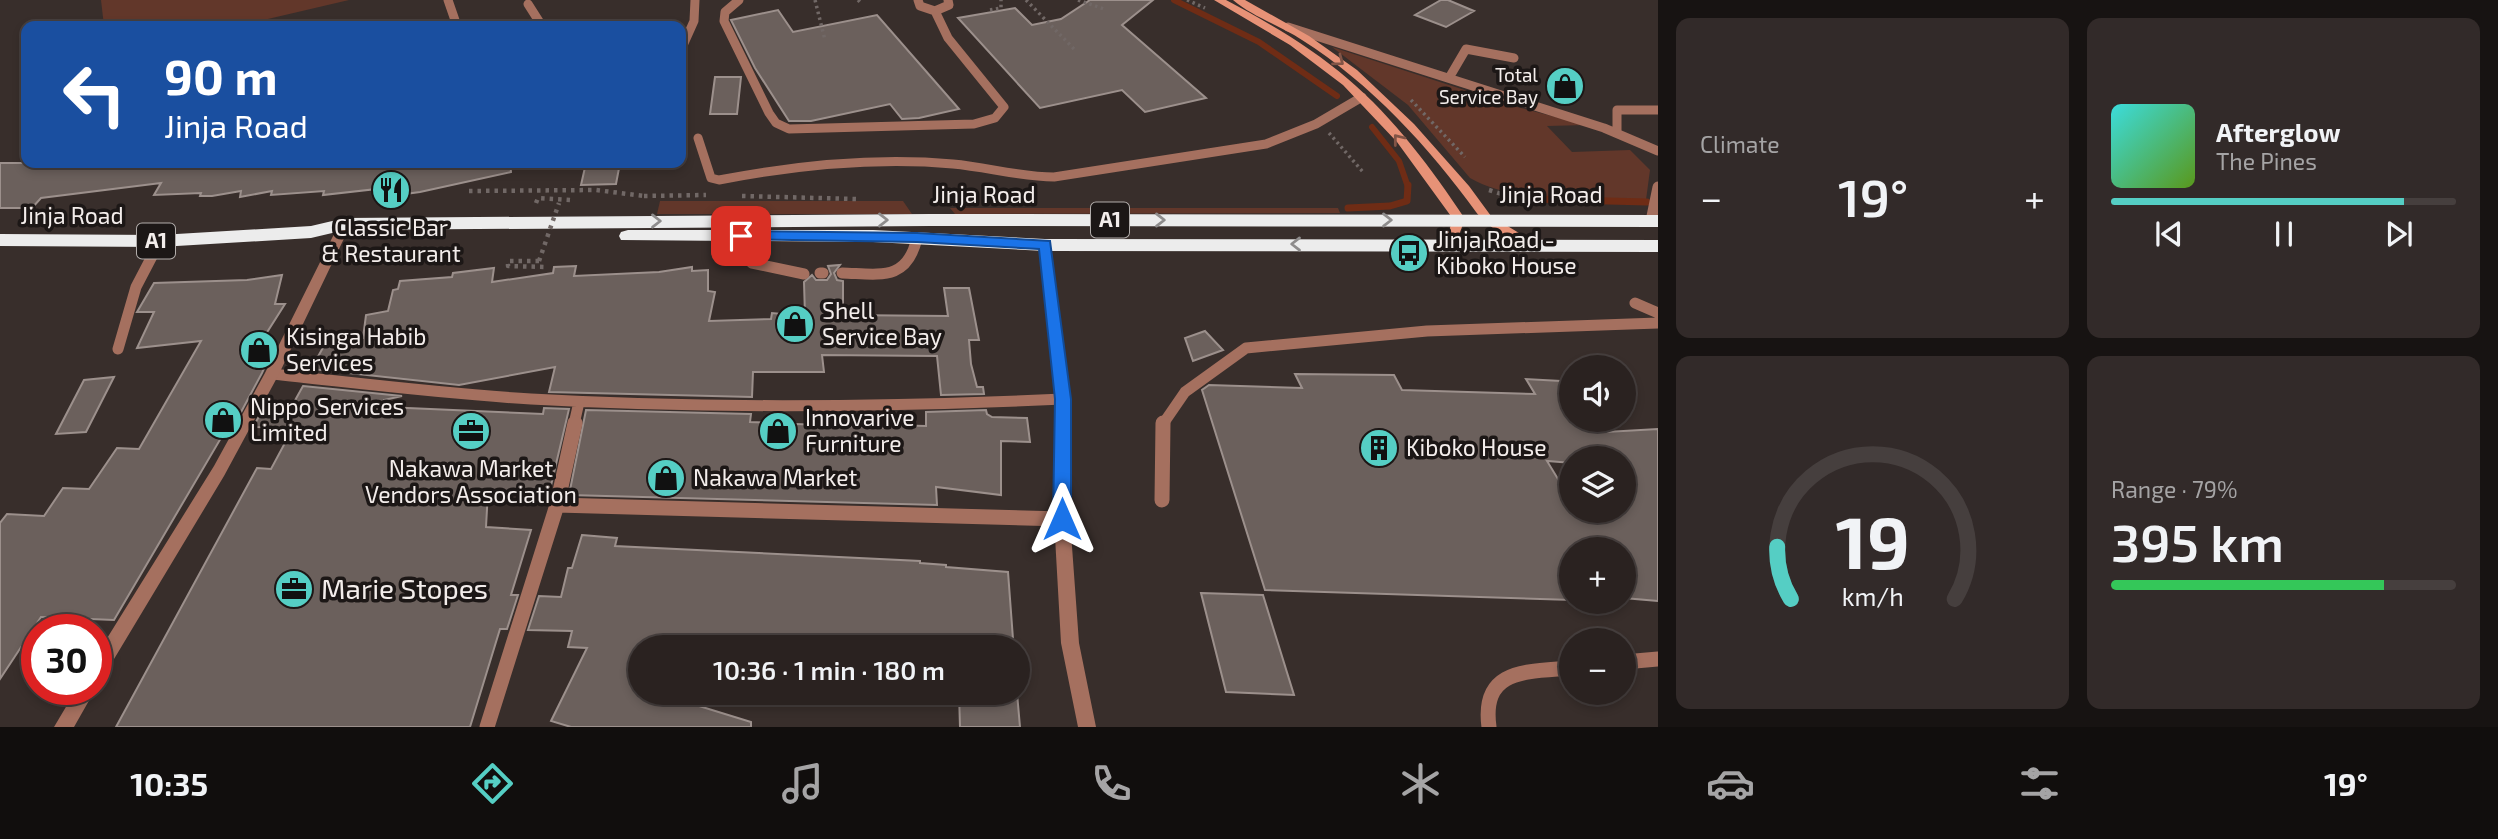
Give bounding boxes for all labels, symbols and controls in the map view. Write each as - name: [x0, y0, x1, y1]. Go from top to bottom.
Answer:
- text: 90 m: [164, 46, 278, 105]
- icon: left: [49, 49, 140, 140]
- one-way arrow: [1331, 52, 1343, 65]
- place label: Total Service Bay: [1439, 63, 1538, 108]
- shop icon: Total Service Bay: [1544, 65, 1586, 107]
- text: Jinja Road: [164, 106, 308, 144]
- text: Afterglow: [2216, 116, 2341, 147]
- text: Climate: [1700, 130, 1780, 158]
- one-way arrow: [1394, 134, 1407, 146]
- text: The Pines: [2216, 147, 2317, 175]
- text: 19°: [1838, 165, 1908, 227]
- restaurant icon: Classic Bar & Restaurant: [370, 169, 412, 211]
- text: −: [1700, 174, 1722, 220]
- text: +: [2024, 174, 2045, 220]
- street label: Jinja Road: [932, 180, 1036, 208]
- street label: Jinja Road: [1499, 180, 1603, 208]
- street label: Jinja Road: [20, 201, 124, 229]
- road number: A1: [1091, 202, 1129, 238]
- pin: [711, 206, 771, 266]
- one-way arrow: [878, 212, 889, 228]
- one-way arrow: [1155, 212, 1165, 228]
- one-way arrow: [1382, 212, 1393, 228]
- place label: Classic Bar & Restaurant: [321, 213, 461, 267]
- one-way arrow: [651, 213, 661, 229]
- icon: previous: [2150, 215, 2188, 253]
- icon: pause: [2265, 215, 2303, 253]
- icon: next: [2380, 215, 2418, 253]
- icon: arrive: [722, 217, 760, 255]
- road number: A1: [137, 224, 175, 258]
- place label: Jinja Road - Kiboko House: [1436, 225, 1577, 279]
- bus stop icon: Jinja Road - Kiboko House: [1388, 232, 1430, 274]
- one-way arrow: [1290, 236, 1301, 252]
- place label: Shell Service Bay: [822, 296, 942, 350]
- shop icon: Shell Service Bay: [774, 303, 816, 345]
- place label: Kisinga Habib Services: [286, 322, 426, 376]
- shop icon: Kisinga Habib Services: [238, 329, 280, 371]
- map controls: [1559, 355, 1636, 705]
- button: sound: [1559, 355, 1636, 432]
- place label: Nippo Services Limited: [250, 392, 404, 446]
- shop icon: Nippo Services Limited: [202, 399, 244, 441]
- place label: Innovarive Furniture: [805, 403, 915, 457]
- office icon: Nakawa Market Vendors Association: [450, 410, 492, 452]
- shop icon: Innovarive Furniture: [757, 410, 799, 452]
- building icon: Kiboko House: [1358, 427, 1400, 469]
- place label: Kiboko House: [1406, 433, 1547, 461]
- button: layers: [1559, 446, 1636, 523]
- place label: Nakawa Market Vendors Association: [365, 454, 577, 508]
- shop icon: Nakawa Market: [645, 457, 687, 499]
- place label: Nakawa Market: [693, 463, 858, 491]
- text: Range · 79%: [2111, 475, 2237, 503]
- position arrow: [1025, 482, 1099, 556]
- text: 19: [1835, 496, 1910, 584]
- text: 395 km: [2111, 510, 2284, 572]
- button: +: [1559, 537, 1636, 614]
- office icon: Marie Stopes: [273, 568, 315, 610]
- place label: Marie Stopes: [321, 571, 488, 605]
- text: km/h: [1841, 580, 1904, 610]
- speed limit sign: 30: [21, 614, 112, 705]
- button: −: [1559, 628, 1636, 705]
- text: 10:36 · 1 min · 180 m: [713, 654, 945, 685]
- icon: directions: [468, 759, 517, 808]
- icon: music: [778, 759, 827, 808]
- icon: phone: [1087, 759, 1136, 808]
- icon: climate: [1396, 759, 1445, 808]
- icon: car: [1706, 759, 1755, 808]
- icon: filters: [2015, 759, 2064, 808]
- text: 10:35: [130, 764, 208, 802]
- text: 19°: [2324, 764, 2368, 802]

